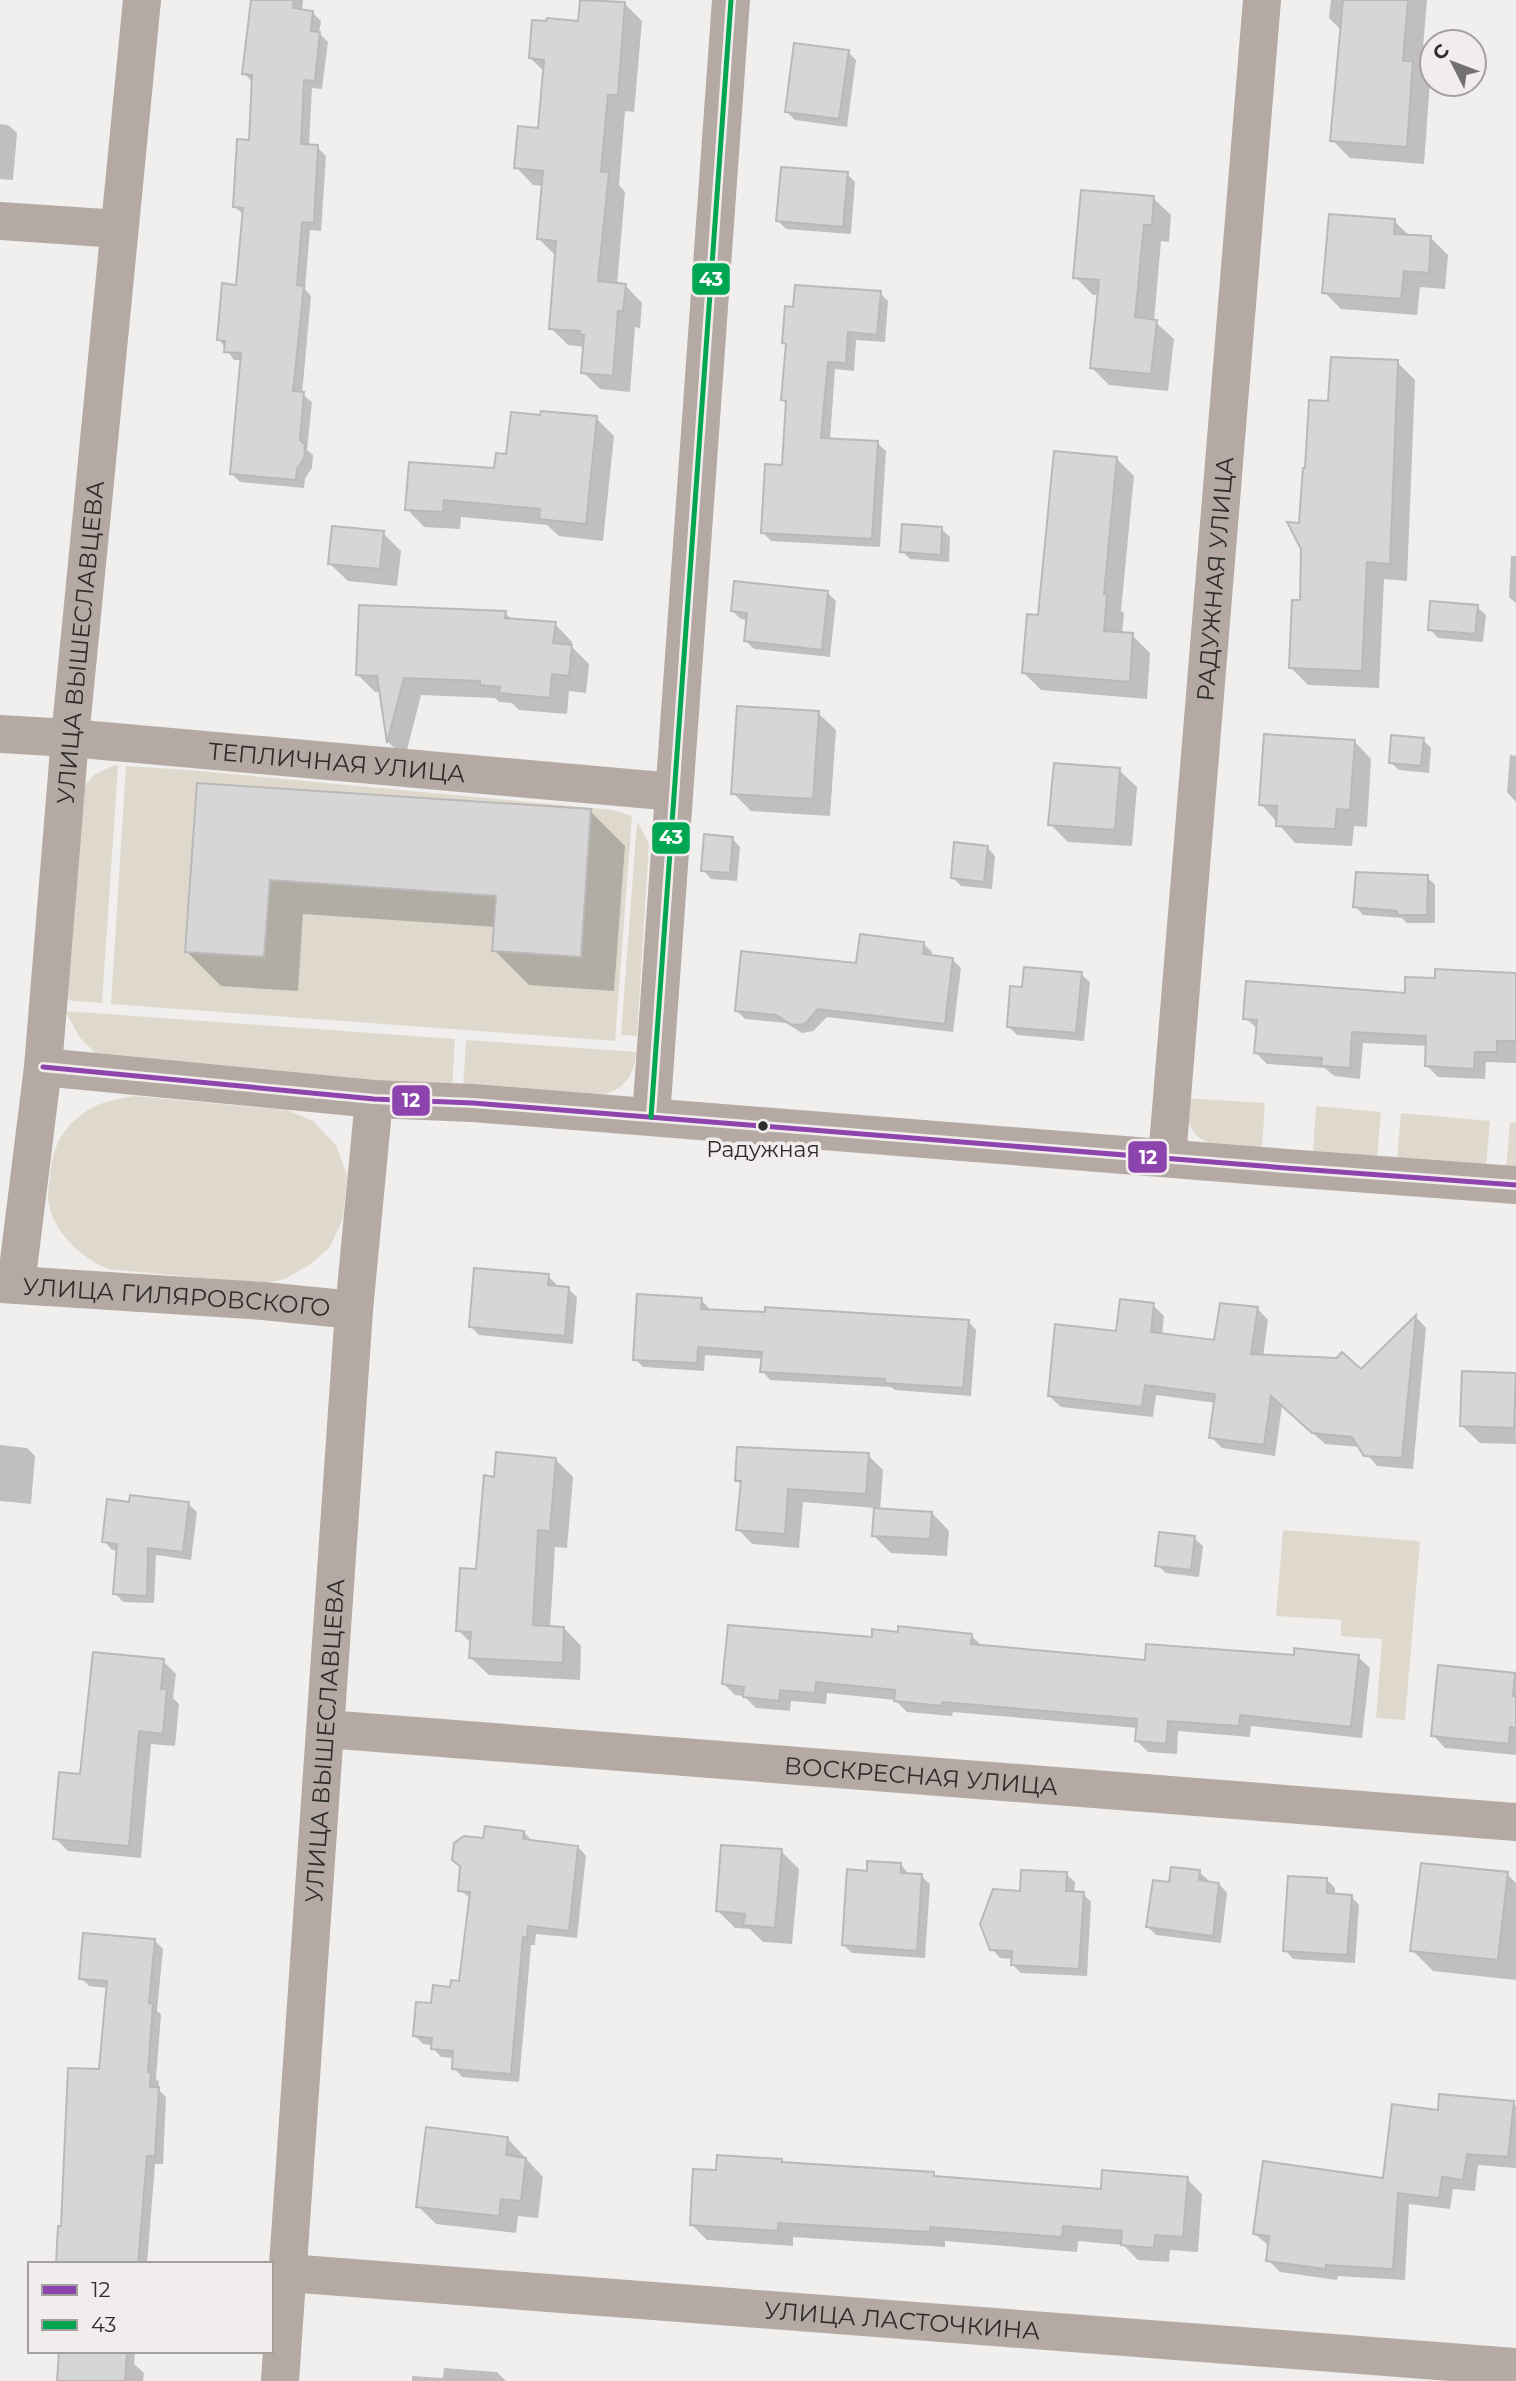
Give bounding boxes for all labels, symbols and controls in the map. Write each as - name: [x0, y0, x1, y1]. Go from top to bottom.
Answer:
- north arrow: [1418, 28, 1488, 98]
- text: С: [1428, 39, 1454, 65]
- line badge: 43: [691, 262, 731, 296]
- text: 43: [699, 268, 723, 291]
- street label: РАДУЖНАЯ УЛИЦА: [1190, 455, 1239, 702]
- street label: УЛИЦА ВЫШЕСЛАВЦЕВА: [50, 479, 110, 805]
- street label: ТЕПЛИЧНАЯ УЛИЦА: [207, 736, 467, 788]
- line badge: 43: [651, 821, 691, 855]
- text: 43: [659, 826, 683, 849]
- line badge: 12: [391, 1084, 431, 1117]
- text: 12: [402, 1089, 420, 1112]
- marker: Радужная: [756, 1119, 770, 1133]
- place label: Радужная: [706, 1136, 820, 1163]
- line badge: 12: [1127, 1140, 1168, 1174]
- text: 12: [1139, 1146, 1157, 1169]
- street label: УЛИЦА ГИЛЯРОВСКОГО: [22, 1271, 332, 1322]
- street label: УЛИЦА ВЫШЕСЛАВЦЕВА: [299, 1577, 350, 1904]
- street label: ВОСКРЕСНАЯ УЛИЦА: [783, 1750, 1059, 1801]
- legend: [28, 2262, 273, 2353]
- text: 12: [91, 2277, 111, 2302]
- street label: УЛИЦА ЛАСТОЧКИНА: [763, 2295, 1042, 2345]
- text: 43: [91, 2312, 116, 2337]

